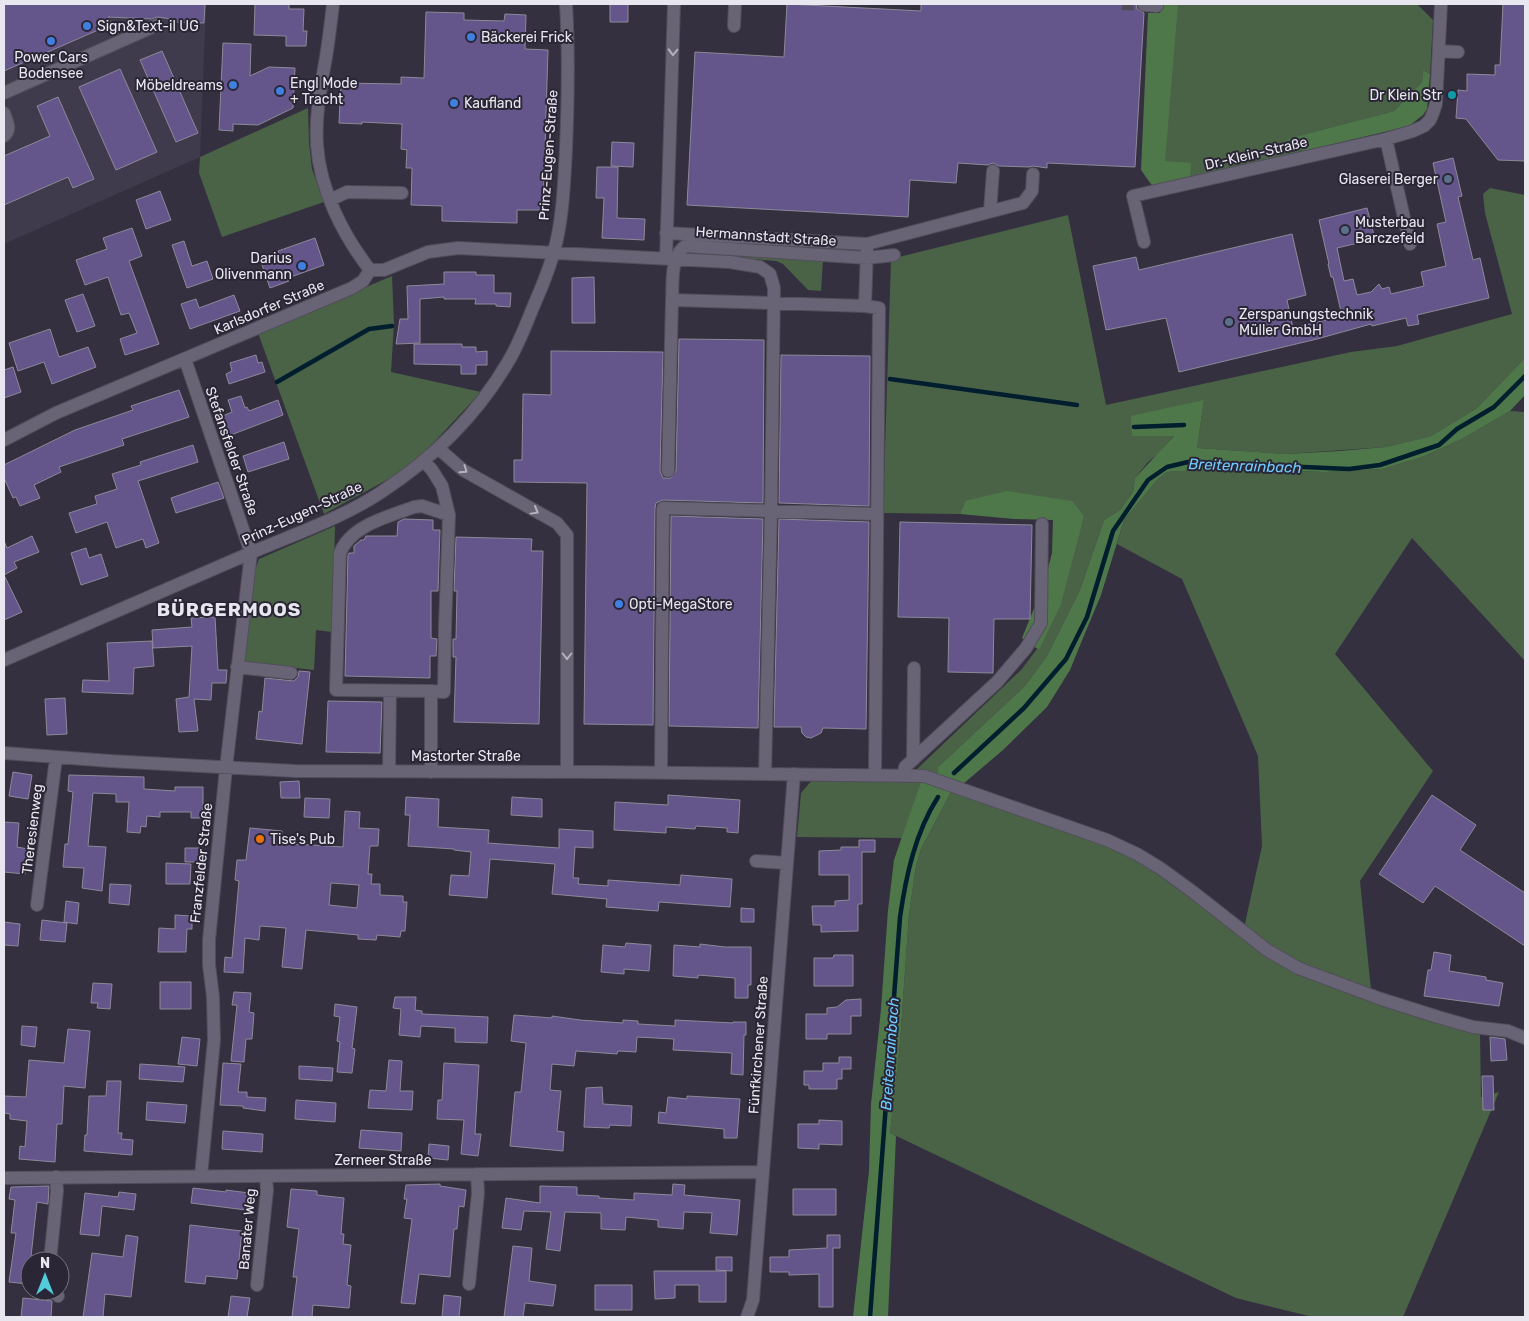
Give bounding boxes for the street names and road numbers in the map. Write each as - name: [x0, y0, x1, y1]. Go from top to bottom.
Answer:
- street label: Prinz-Eugen-Straße: [535, 89, 562, 221]
- street label: Dr.-Klein-Straße: [1203, 133, 1309, 174]
- street label: Hermannstadt Straße: [695, 223, 837, 250]
- street label: Karlsdorfer Straße: [211, 276, 327, 338]
- street label: Stefansfelder Straße: [202, 385, 262, 518]
- street label: Prinz-Eugen-Straße: [239, 478, 365, 549]
- street label: Mastorter Straße: [411, 748, 521, 765]
- street label: Theresienweg: [19, 783, 46, 875]
- street label: Franzfelder Straße: [187, 802, 216, 924]
- street label: Fünfkirchener Straße: [745, 975, 772, 1114]
- street label: Zerneer Straße: [334, 1152, 432, 1169]
- street label: Banater Weg: [235, 1188, 260, 1271]

